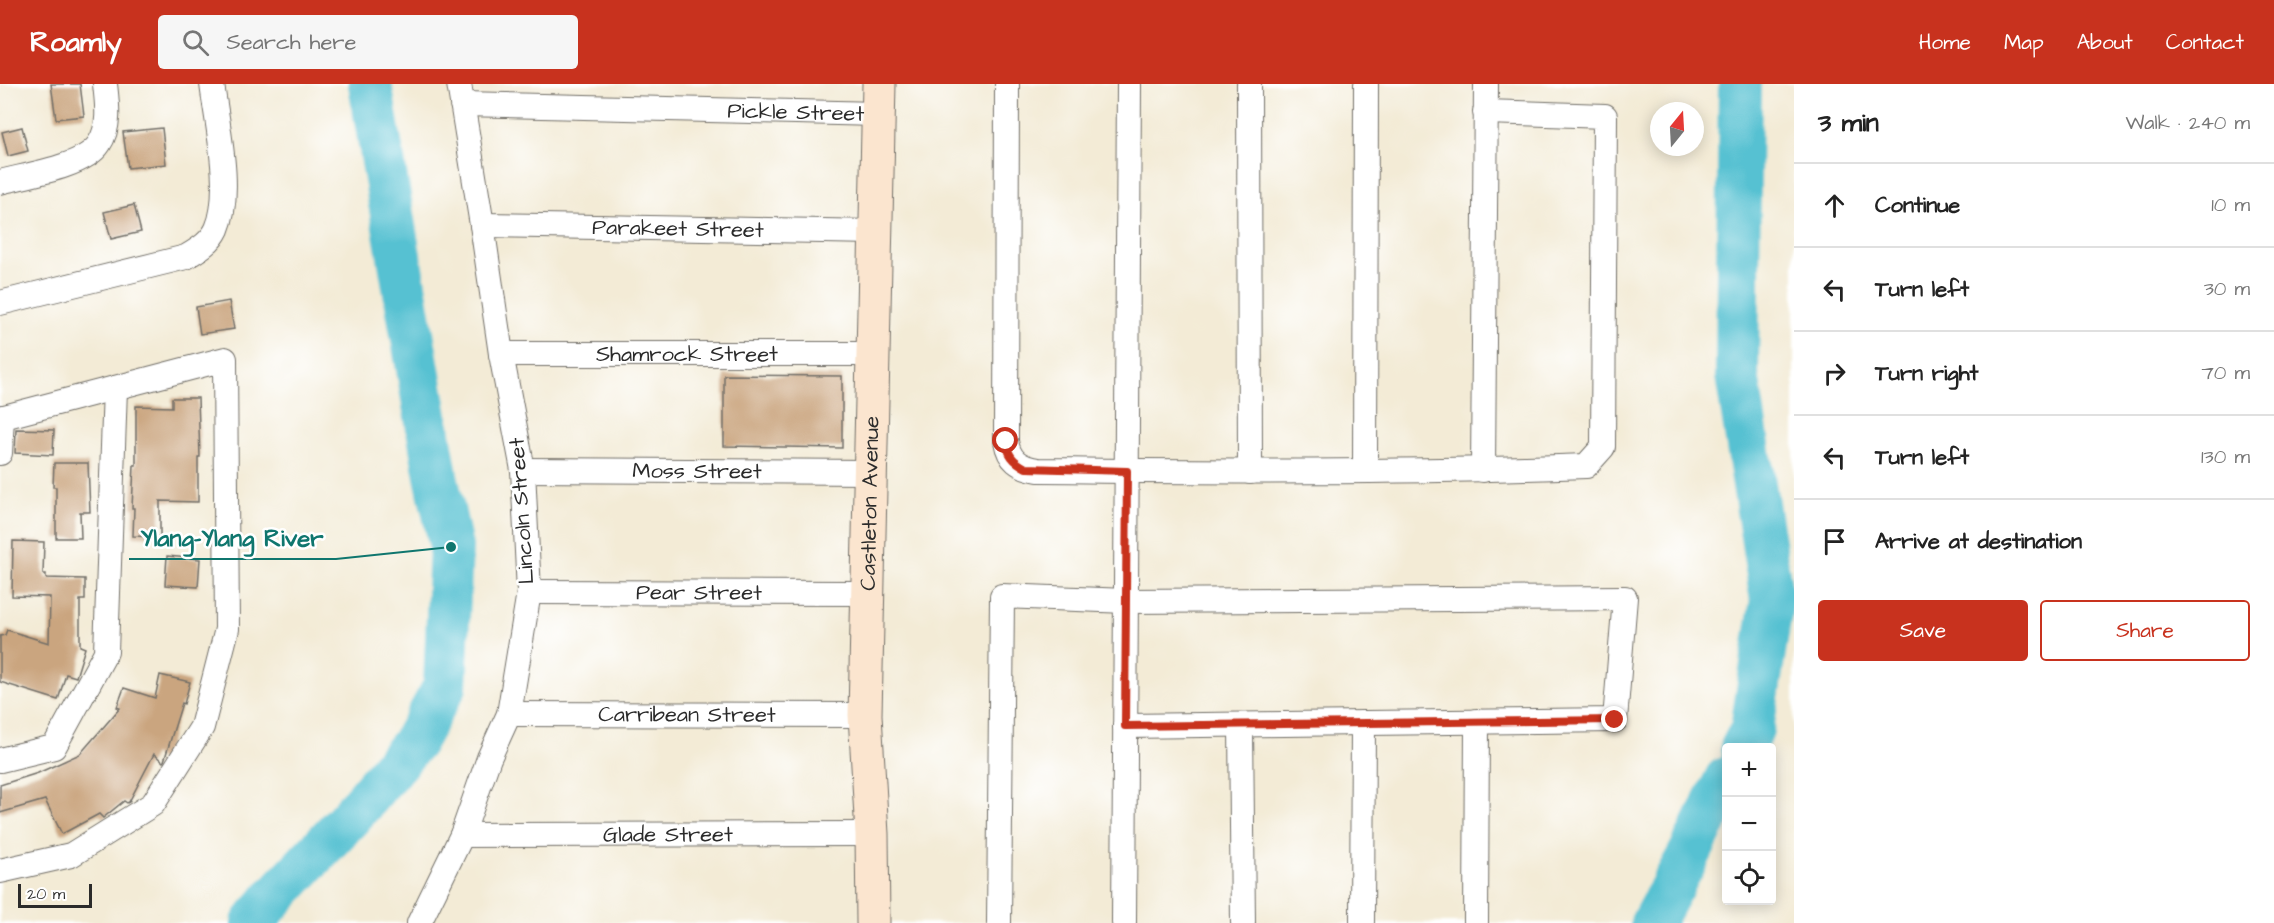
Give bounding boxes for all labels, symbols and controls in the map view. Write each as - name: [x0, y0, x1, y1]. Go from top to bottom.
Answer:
- search box: [158, 15, 578, 69]
- text: Roamly: [30, 23, 122, 62]
- icon: search: [179, 26, 212, 59]
- text: Search here: [227, 27, 356, 58]
- text: Home: [1919, 28, 1971, 57]
- text: Map: [2004, 28, 2044, 57]
- text: About: [2077, 28, 2133, 57]
- text: Contact: [2166, 28, 2244, 57]
- street label: Pickle Street: [727, 95, 865, 129]
- north arrow: [1650, 102, 1704, 156]
- text: 3 min: [1818, 105, 1879, 141]
- text: Walk · 240 m: [2126, 109, 2250, 137]
- icon: ahead: [1818, 189, 1851, 222]
- text: Continue: [1875, 190, 1960, 221]
- text: 10 m: [2211, 191, 2250, 219]
- street label: Parakeet Street: [592, 211, 764, 246]
- icon: left: [1818, 273, 1851, 306]
- text: Turn left: [1875, 274, 1969, 305]
- text: 30 m: [2204, 275, 2250, 303]
- street label: Shamrock Street: [596, 339, 778, 370]
- icon: right: [1818, 357, 1851, 390]
- text: Turn right: [1875, 358, 1978, 389]
- text: 70 m: [2202, 359, 2250, 387]
- street label: Castleton Avenue: [852, 415, 887, 591]
- route start: [992, 427, 1018, 453]
- street label: Lincoln Street: [501, 436, 543, 585]
- icon: left: [1818, 441, 1851, 474]
- text: Turn left: [1875, 442, 1969, 473]
- text: 130 m: [2201, 443, 2250, 471]
- street label: Moss Street: [632, 455, 762, 487]
- callout: Ylang-Ylang River: [129, 517, 336, 559]
- text: Ylang-Ylang River: [141, 522, 324, 557]
- icon: arrive: [1818, 525, 1851, 558]
- text: Arrive at destination: [1875, 526, 2082, 557]
- street label: Pear Street: [636, 577, 762, 608]
- button: Save: [1818, 600, 2028, 661]
- button: Share: [2040, 600, 2250, 661]
- street label: Carribean Street: [598, 699, 776, 730]
- route end: [1601, 706, 1627, 732]
- map controls: [1722, 743, 1776, 905]
- button: +: [1722, 743, 1776, 797]
- button: −: [1722, 797, 1776, 851]
- street label: Glade Street: [603, 819, 733, 850]
- button: locate: [1722, 851, 1776, 905]
- scale bar: [18, 881, 92, 908]
- text: 20 m: [27, 883, 65, 905]

